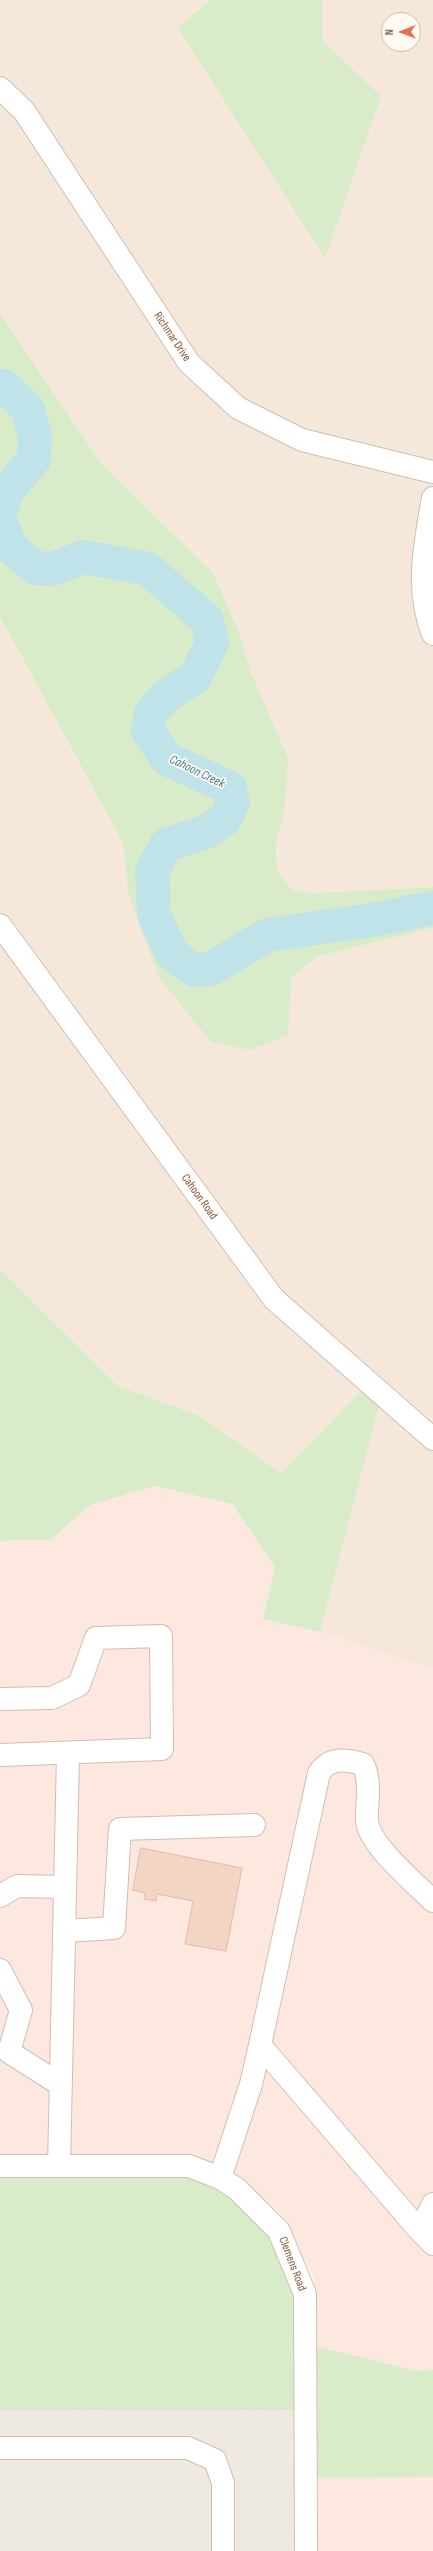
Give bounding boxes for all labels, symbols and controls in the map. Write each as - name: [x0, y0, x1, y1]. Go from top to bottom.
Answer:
- north arrow: [381, 12, 421, 52]
- text: N: [383, 29, 396, 35]
- street label: Richmar Drive: [150, 310, 194, 364]
- water label: Cahoon Creek: [167, 752, 227, 792]
- street label: Cahoon Road: [178, 1172, 220, 1222]
- street label: Clemens Road: [275, 2235, 309, 2293]

